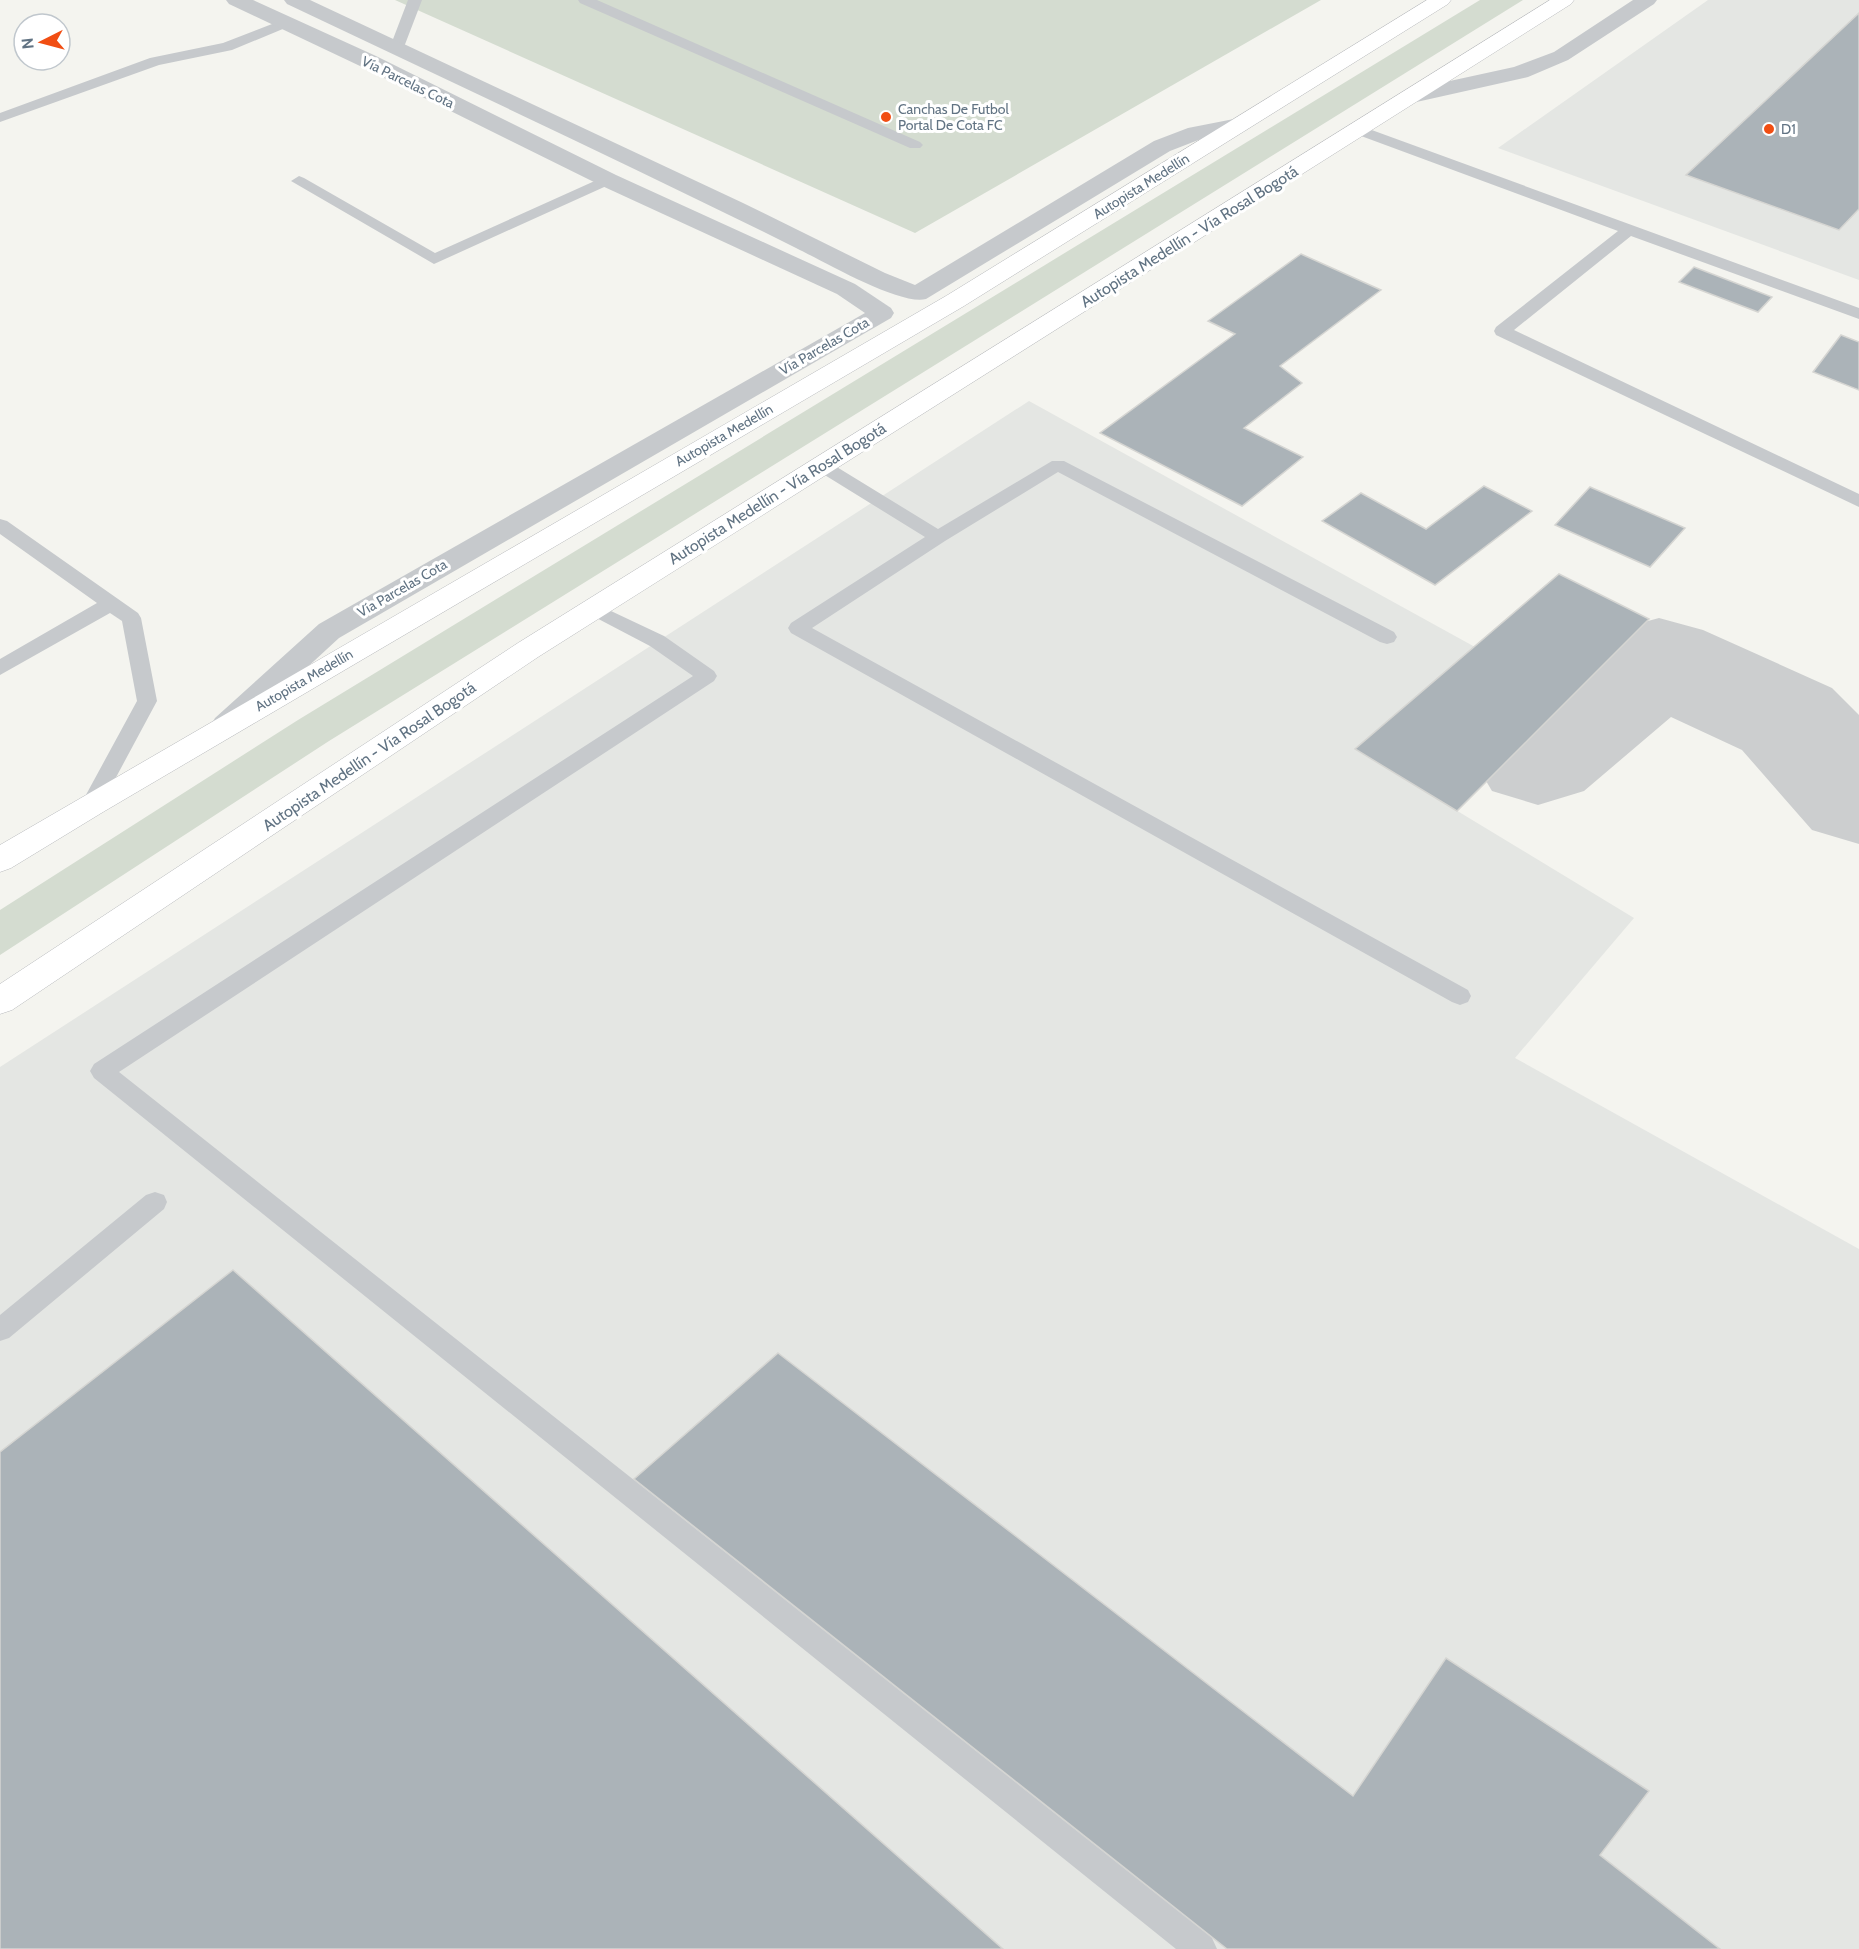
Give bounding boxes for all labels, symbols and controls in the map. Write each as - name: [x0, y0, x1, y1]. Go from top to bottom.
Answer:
- north arrow: [12, 12, 72, 72]
- text: N: [18, 37, 38, 50]
- street label: Vía Parcelas Cota: [359, 52, 457, 112]
- place label: Canchas De Futbol Portal De Cota FC: [898, 100, 1009, 134]
- marker: Canchas De Futbol Portal De Cota FC: [879, 110, 893, 124]
- place label: D1: [1781, 120, 1796, 138]
- marker: D1: [1762, 122, 1776, 136]
- street label: Autopista Medellín: [1090, 149, 1193, 223]
- street label: Autopista Medellín - Vía Rosal Bogotá: [1077, 161, 1302, 311]
- street label: Vía Parcelas Cota: [776, 313, 872, 379]
- street label: Autopista Medellín: [672, 400, 776, 470]
- street label: Autopista Medellín - Vía Rosal Bogotá: [665, 418, 890, 568]
- street label: Vía Parcelas Cota: [354, 555, 450, 621]
- street label: Autopista Medellín: [252, 645, 356, 715]
- street label: Autopista Medellín - Vía Rosal Bogotá: [259, 678, 480, 835]

